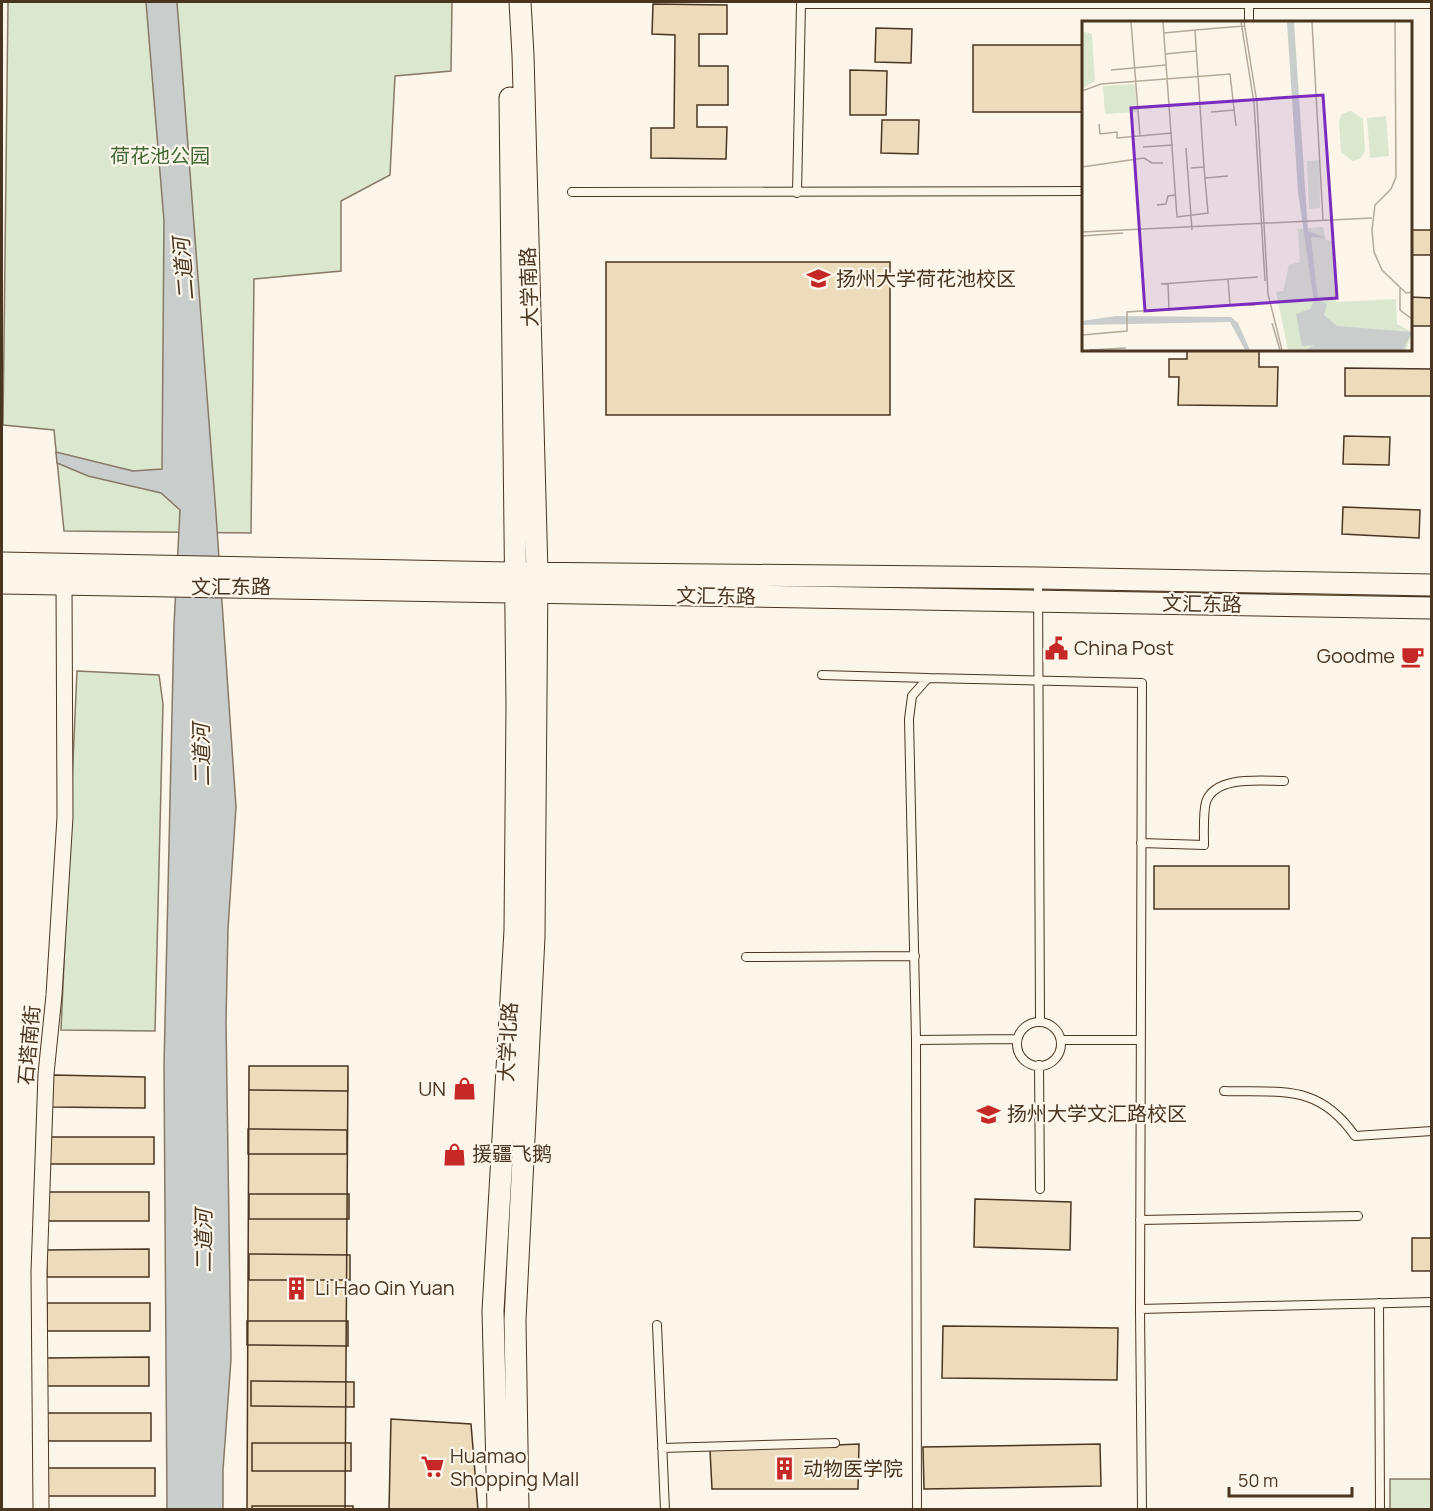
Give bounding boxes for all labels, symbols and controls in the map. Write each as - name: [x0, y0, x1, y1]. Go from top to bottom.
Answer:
- inset map: [1082, 21, 1412, 351]
- park label: 荷花池公园: [110, 142, 210, 169]
- water label: 二道河: [166, 233, 200, 302]
- street label: 大学南路: [514, 247, 543, 327]
- place label: 扬州大学荷花池校区: [836, 265, 1016, 292]
- school or university icon: 扬州大学荷花池校区: [805, 266, 831, 292]
- street label: 文汇东路: [191, 573, 271, 600]
- street label: 文汇东路: [676, 581, 756, 610]
- street label: 文汇东路: [1162, 589, 1242, 618]
- place label: China Post: [1074, 634, 1174, 661]
- public building icon: China Post: [1043, 635, 1069, 661]
- place label: Goodme: [1317, 642, 1395, 669]
- cafe icon: Goodme: [1400, 643, 1426, 669]
- water label: 二道河: [186, 719, 216, 787]
- street label: 大学北路: [492, 1001, 523, 1083]
- street label: 石塔南街: [12, 1004, 45, 1086]
- place label: UN: [418, 1075, 446, 1102]
- shop icon: UN: [451, 1076, 477, 1102]
- place label: 扬州大学文汇路校区: [1007, 1100, 1187, 1127]
- school or university icon: 扬州大学文汇路校区: [976, 1101, 1002, 1127]
- place label: 援疆飞鹅: [472, 1140, 552, 1167]
- shop icon: 援疆飞鹅: [441, 1141, 467, 1167]
- water label: 二道河: [189, 1206, 217, 1273]
- place label: Li Hao Qin Yuan: [315, 1274, 455, 1301]
- building icon: Li Hao Qin Yuan: [284, 1275, 310, 1301]
- place label: Huamao Shopping Mall: [450, 1442, 579, 1492]
- supermarket icon: Huamao Shopping Mall: [419, 1454, 445, 1480]
- place label: 动物医学院: [803, 1455, 903, 1482]
- building icon: 动物医学院: [772, 1456, 798, 1482]
- scale bar: [1229, 1460, 1352, 1498]
- text: 50 m: [1238, 1468, 1278, 1492]

